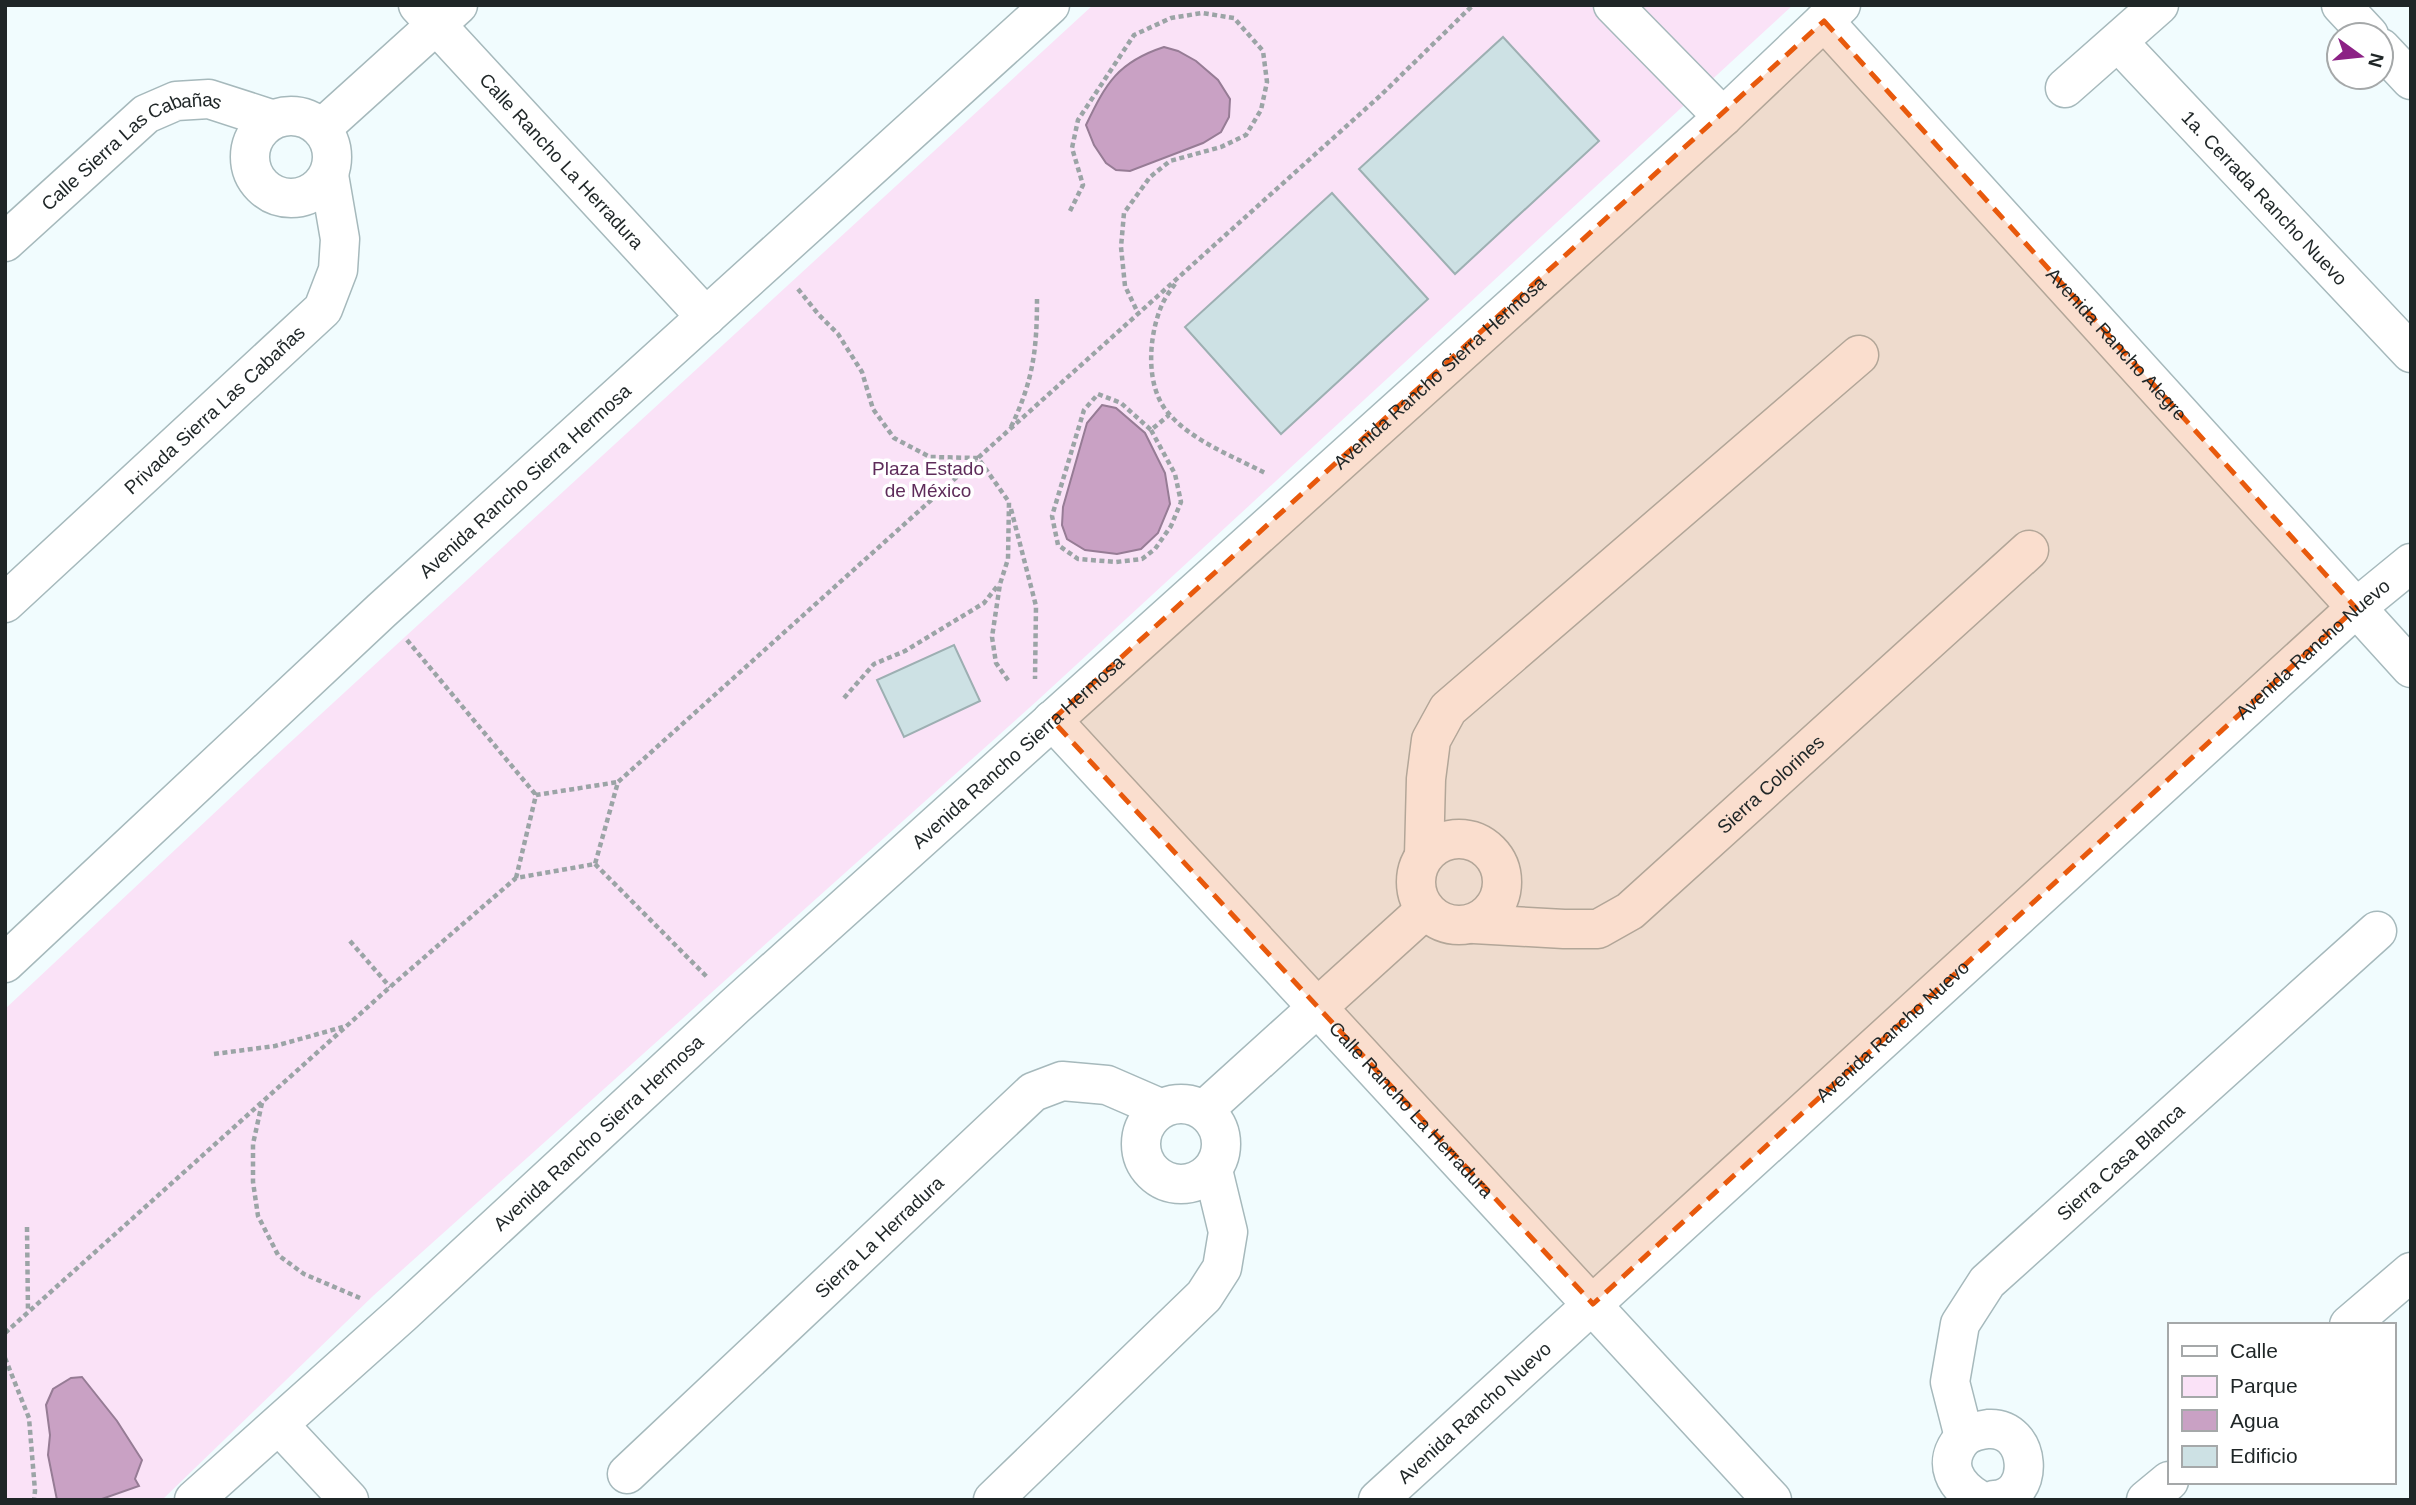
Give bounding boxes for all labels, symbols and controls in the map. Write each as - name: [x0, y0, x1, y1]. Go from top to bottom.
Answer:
- north arrow: [2325, 21, 2395, 91]
- text: N: [2364, 51, 2388, 70]
- street label: Calle Rancho La Herradura: [475, 69, 648, 254]
- street label: Calle Sierra Las Cabañas: [37, 89, 225, 215]
- street label: 1a. Cerrada Rancho Nuevo: [2177, 107, 2351, 290]
- street label: Avenida Rancho Alegre: [2042, 264, 2191, 425]
- street label: Avenida Rancho Sierra Hermosa: [1329, 272, 1550, 473]
- street label: Privada Sierra Las Cabañas: [120, 321, 309, 498]
- street label: Avenida Rancho Sierra Hermosa: [415, 380, 635, 582]
- park label: Plaza Estado de México: [872, 458, 984, 501]
- street label: Avenida Rancho Nuevo: [2231, 575, 2394, 724]
- street label: Avenida Rancho Sierra Hermosa: [908, 651, 1129, 853]
- street label: Sierra Colorines: [1713, 731, 1828, 838]
- street label: Avenida Rancho Nuevo: [1812, 956, 1973, 1106]
- street label: Calle Rancho La Herradura: [1325, 1018, 1498, 1202]
- street label: Avenida Rancho Sierra Hermosa: [489, 1031, 708, 1235]
- street label: Sierra Casa Blanca: [2053, 1099, 2189, 1225]
- street label: Sierra La Herradura: [811, 1172, 948, 1302]
- legend: [2168, 1323, 2395, 1484]
- street label: Avenida Rancho Nuevo: [1394, 1338, 1555, 1488]
- text: Calle: [2230, 1339, 2278, 1362]
- text: Parque: [2230, 1374, 2298, 1397]
- text: Agua: [2230, 1409, 2279, 1432]
- text: Edificio: [2230, 1444, 2298, 1467]

